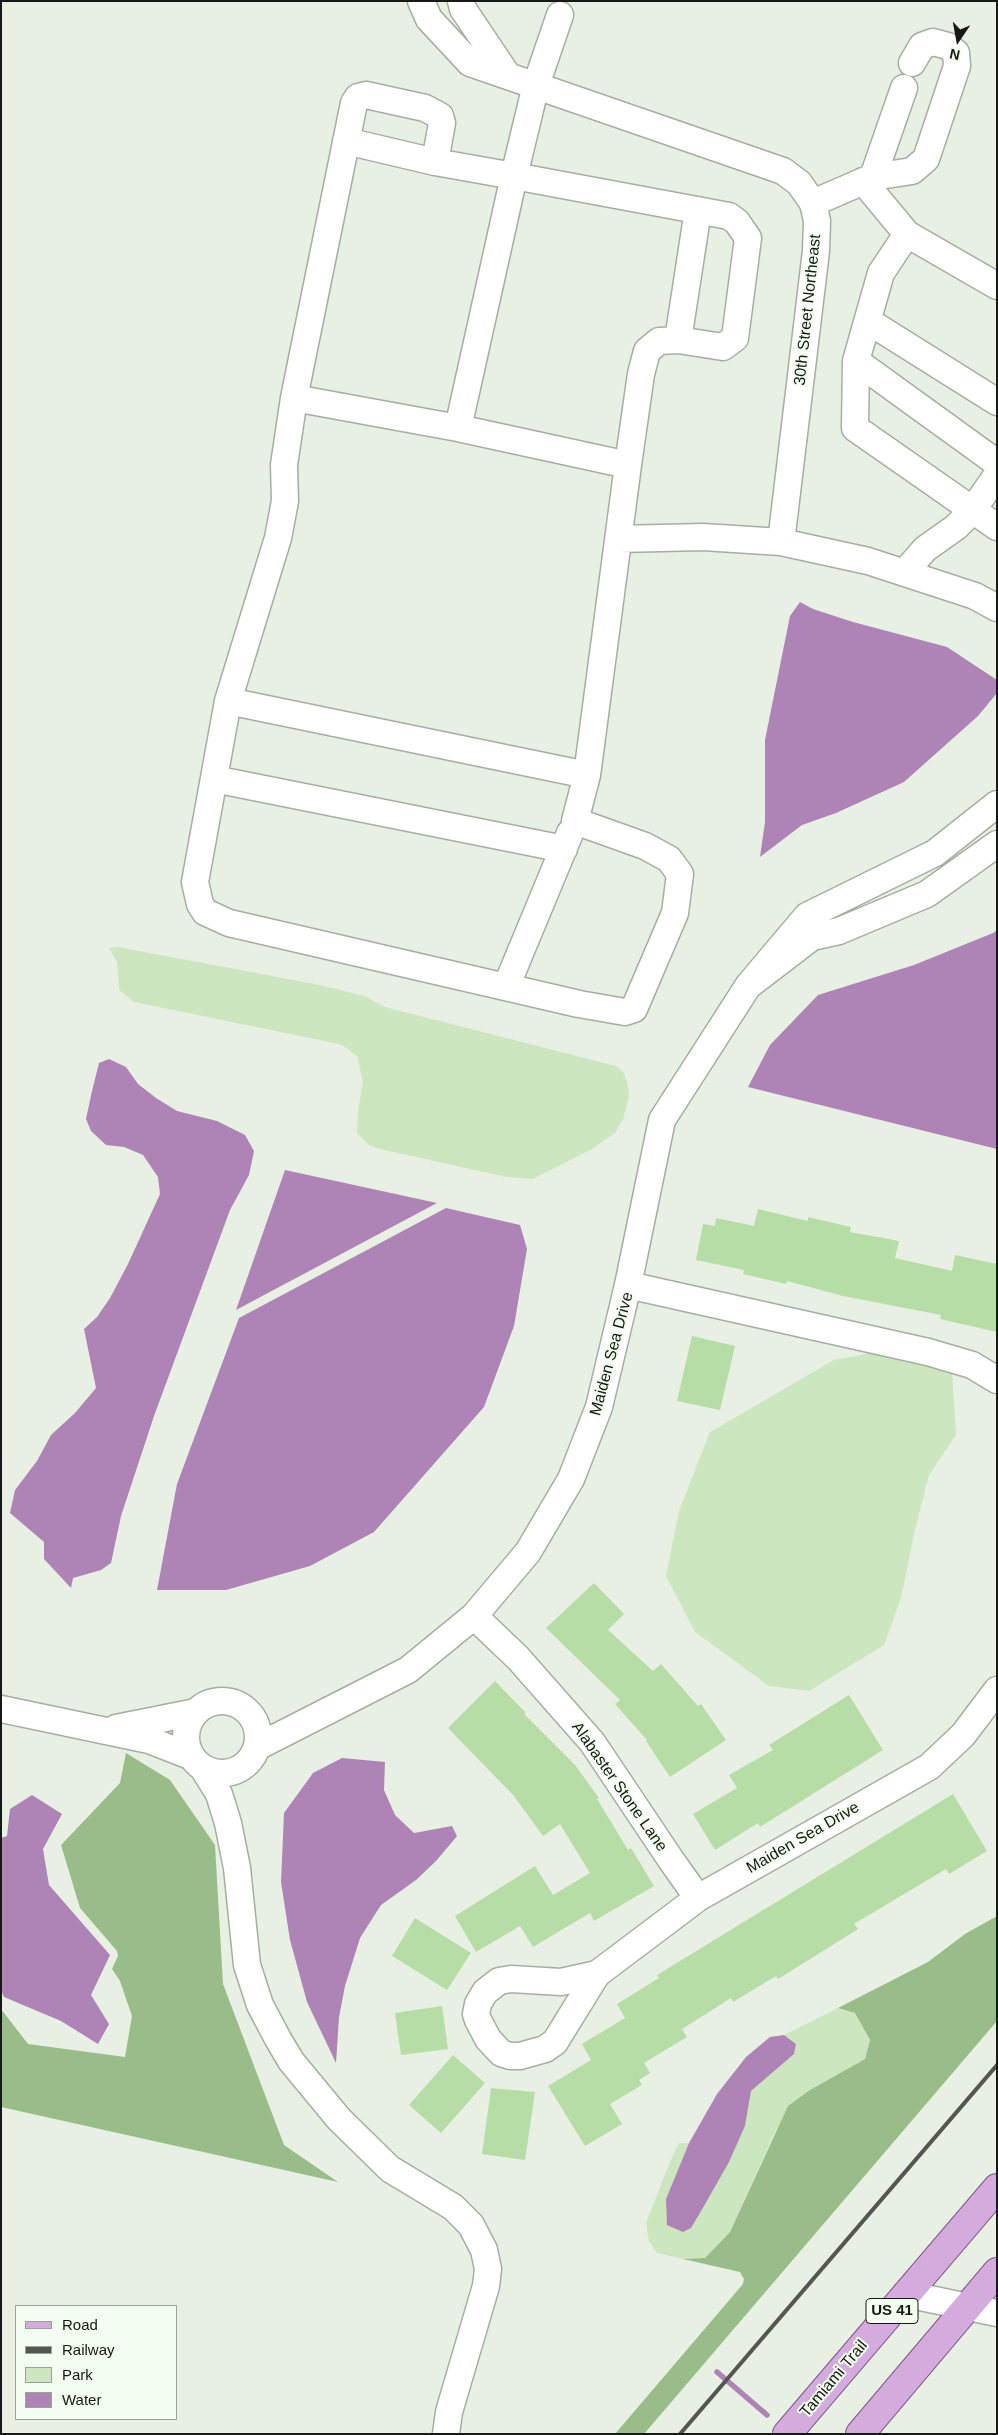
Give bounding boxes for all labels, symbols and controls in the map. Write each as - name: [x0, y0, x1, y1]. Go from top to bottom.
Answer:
- north arrow: [933, 15, 983, 65]
- text: N: [948, 46, 961, 64]
- street label: 30th Street Northeast: [791, 233, 825, 387]
- street label: Maiden Sea Drive: [586, 1290, 638, 1418]
- street label: Alabaster Stone Lane: [567, 1718, 671, 1856]
- street label: Maiden Sea Drive: [743, 1798, 863, 1878]
- road number: US 41: [866, 2298, 918, 2324]
- legend: [15, 2305, 178, 2420]
- text: Road: [62, 2316, 98, 2333]
- street label: Tamiami Trail: [796, 2337, 872, 2421]
- text: Railway: [62, 2341, 115, 2358]
- text: Park: [62, 2366, 93, 2383]
- text: Water: [62, 2391, 101, 2408]

